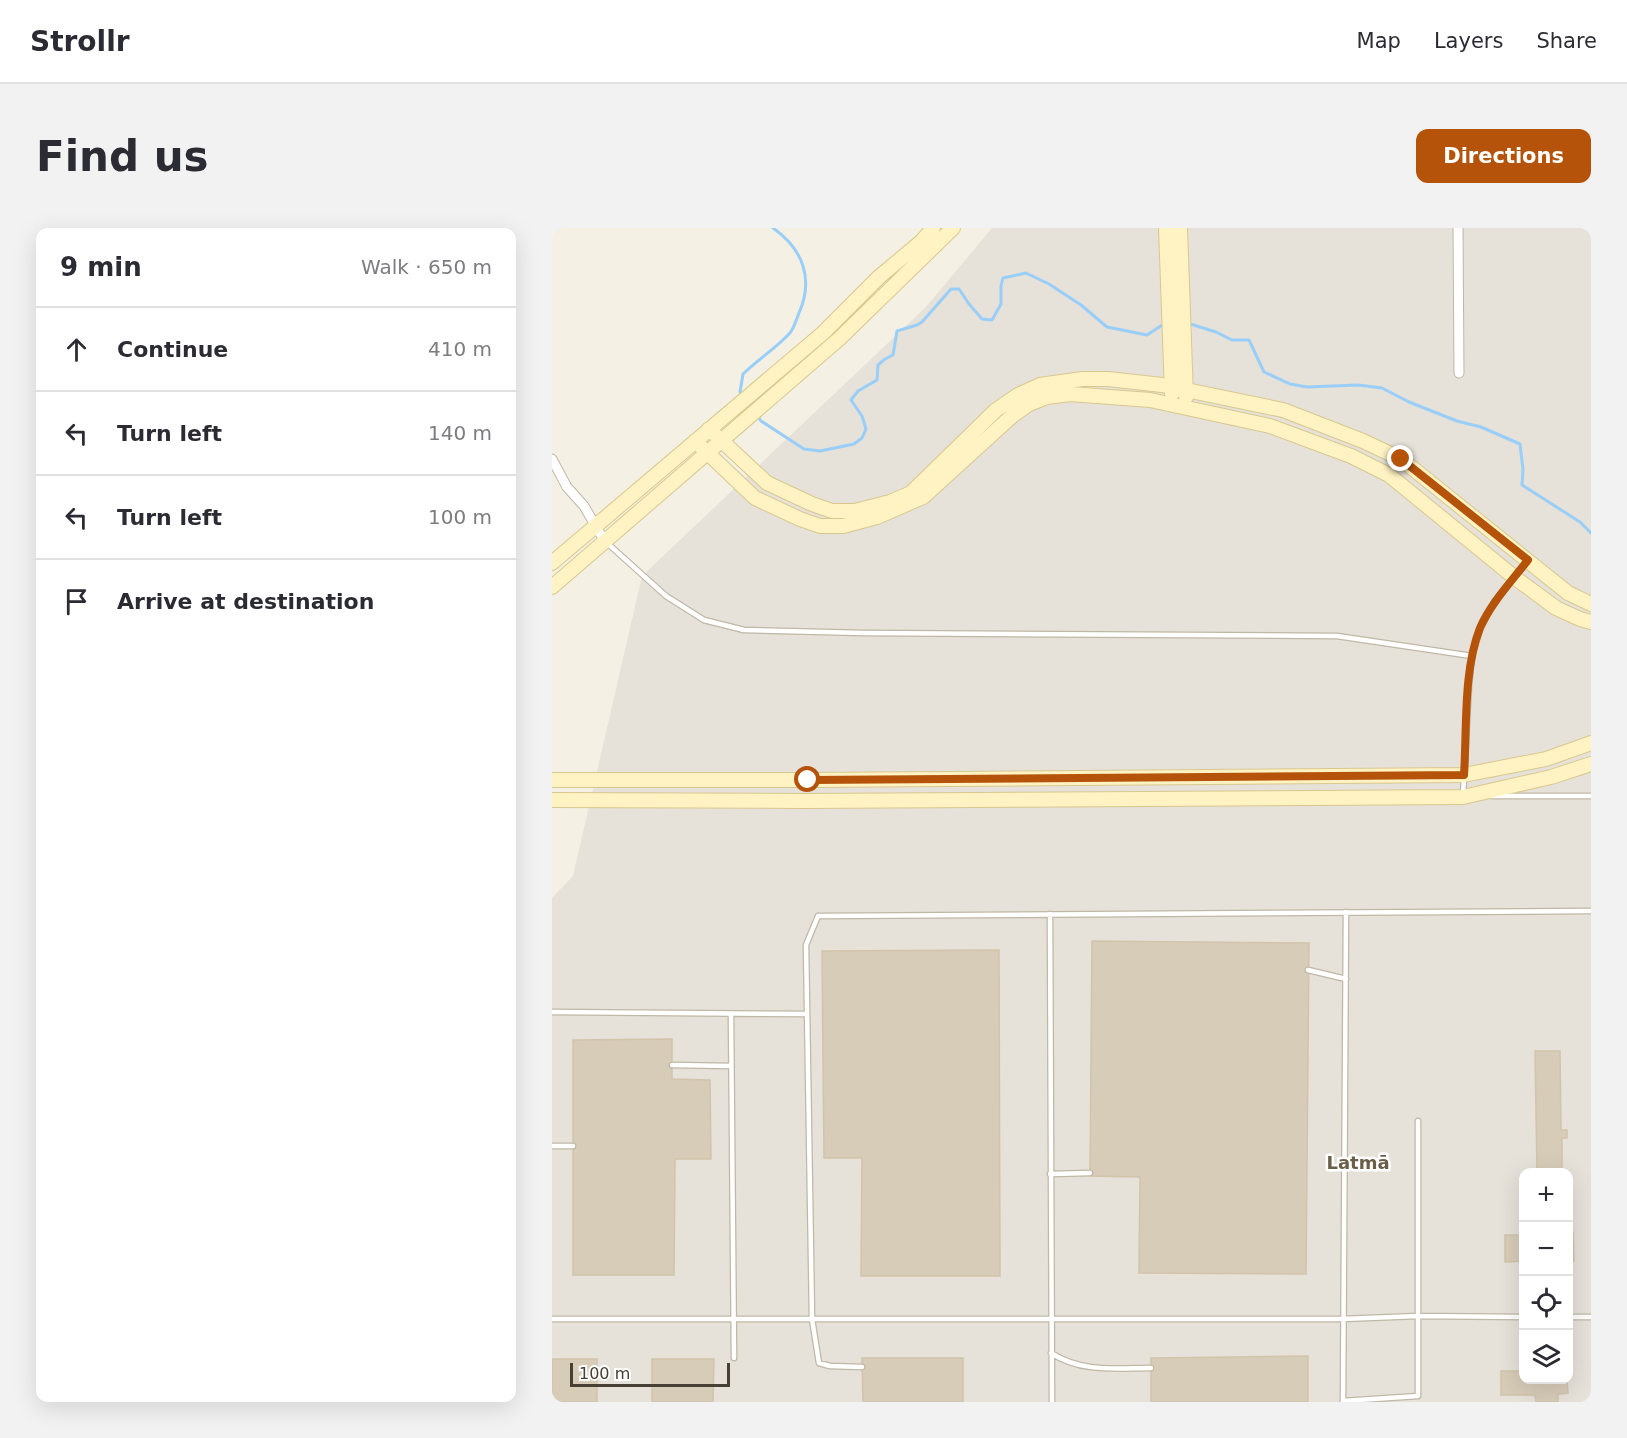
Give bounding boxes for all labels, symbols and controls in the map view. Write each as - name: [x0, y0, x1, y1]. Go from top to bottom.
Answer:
- text: Strollr: [30, 25, 130, 58]
- text: Map: [1357, 29, 1401, 53]
- text: Layers: [1434, 29, 1503, 53]
- text: Share: [1536, 29, 1597, 53]
- button: Directions: [1416, 129, 1591, 183]
- text: Find us: [36, 132, 209, 181]
- text: 9 min: [60, 252, 142, 282]
- text: Walk · 650 m: [361, 255, 492, 279]
- icon: ahead: [60, 333, 93, 366]
- text: Continue: [117, 337, 228, 362]
- text: 410 m: [428, 337, 492, 361]
- icon: left: [60, 417, 93, 450]
- text: Turn left: [117, 421, 222, 446]
- text: 140 m: [428, 421, 492, 445]
- route end: [1387, 445, 1413, 471]
- icon: left: [60, 501, 93, 534]
- text: Turn left: [117, 505, 222, 530]
- text: 100 m: [428, 505, 492, 529]
- icon: arrive: [60, 585, 93, 618]
- text: Arrive at destination: [117, 589, 374, 614]
- route start: [794, 766, 820, 792]
- district label: Latmā: [1326, 1152, 1390, 1173]
- map controls: [1519, 1168, 1573, 1384]
- button: +: [1519, 1168, 1573, 1222]
- button: −: [1519, 1222, 1573, 1276]
- button: locate: [1519, 1276, 1573, 1330]
- button: layers: [1519, 1330, 1573, 1384]
- scale bar: [570, 1360, 730, 1388]
- text: 100 m: [579, 1364, 630, 1383]

